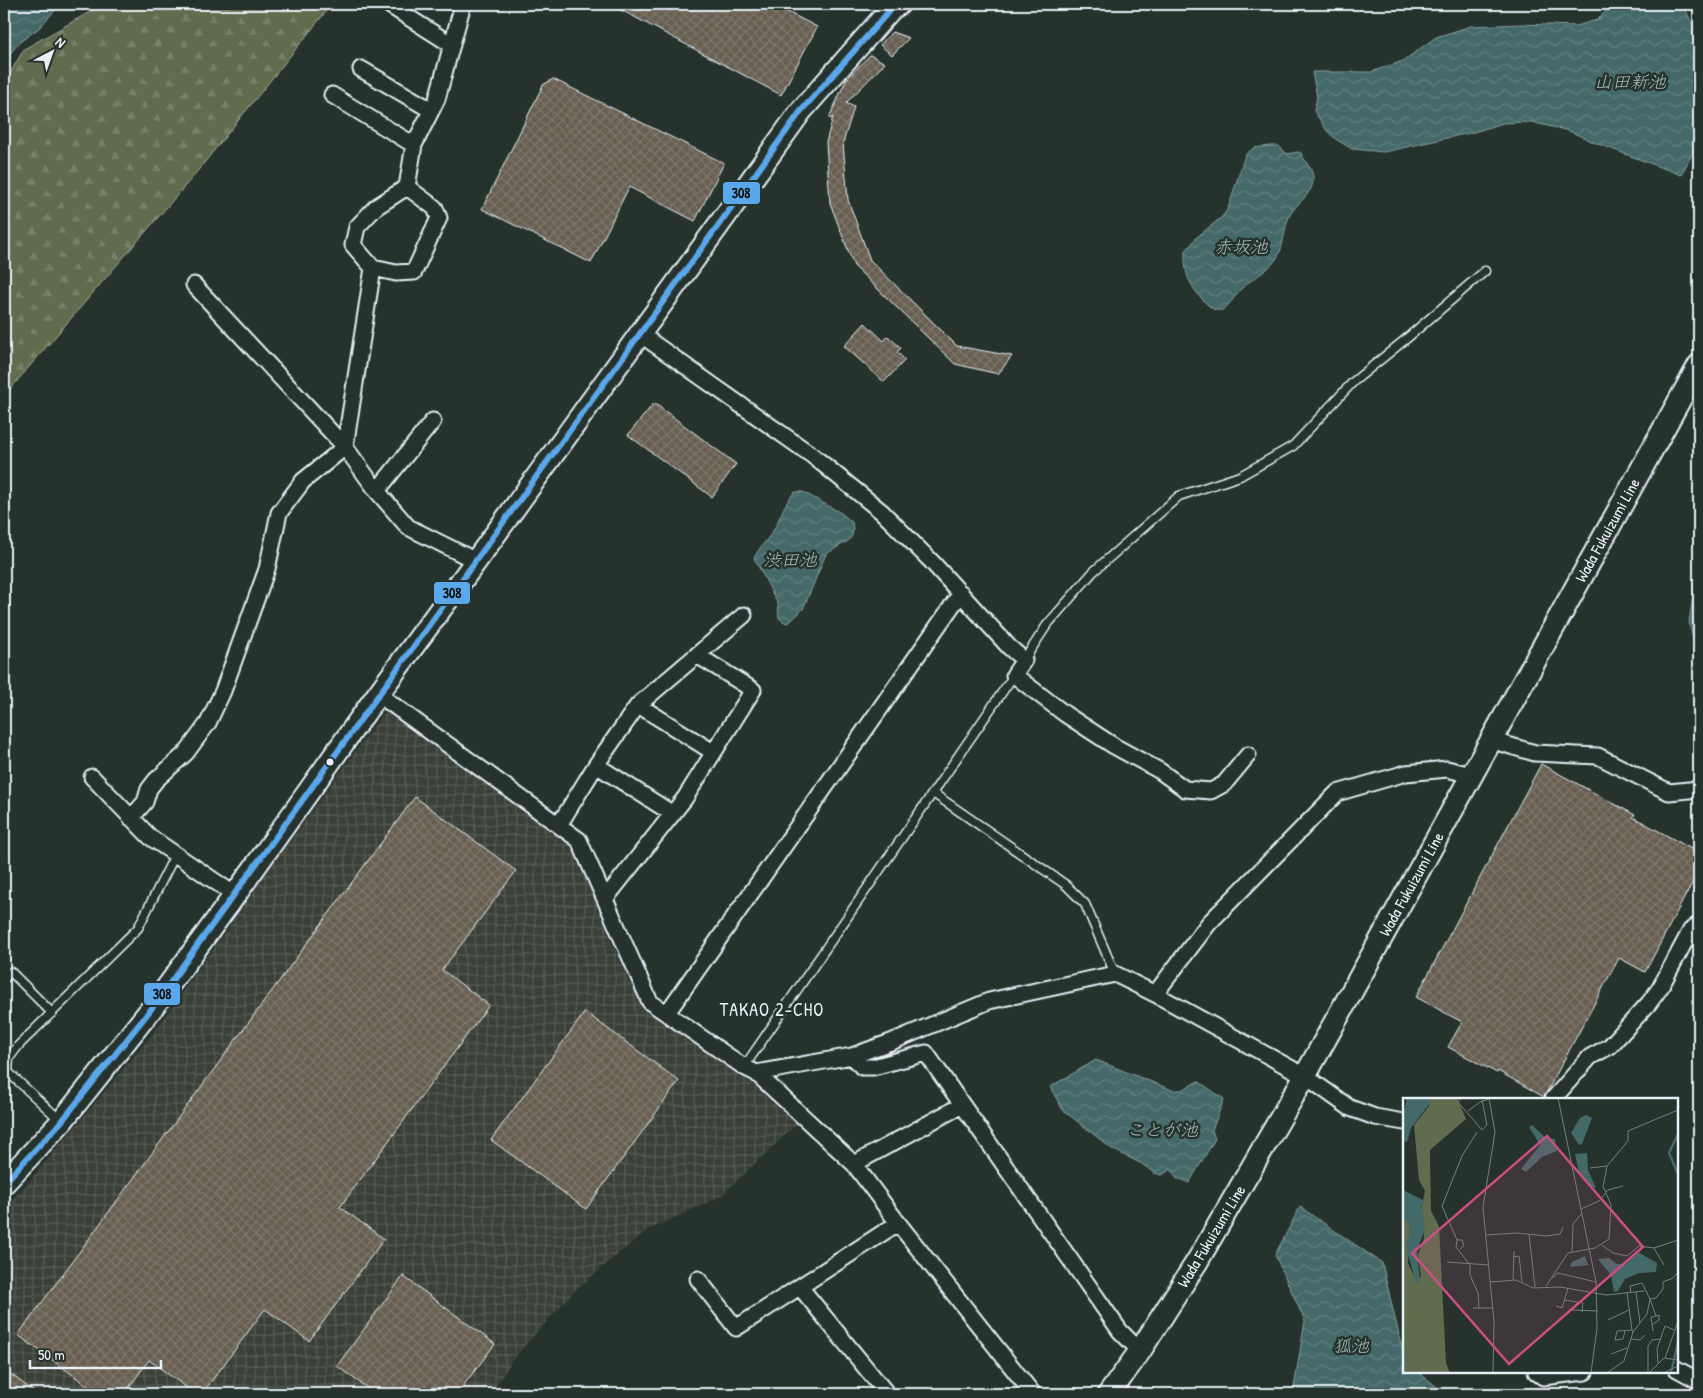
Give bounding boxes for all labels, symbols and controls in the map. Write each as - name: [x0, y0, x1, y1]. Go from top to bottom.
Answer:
- north arrow: [28, 28, 78, 78]
- text: N: [52, 32, 70, 52]
- water label: 山田新池: [1594, 69, 1667, 94]
- line badge: 308: [722, 181, 761, 205]
- text: 308: [732, 183, 750, 202]
- water label: 赤坂池: [1214, 234, 1269, 259]
- street label: Wada Fukuizumi Line: [1569, 473, 1645, 586]
- water label: 渋田池: [763, 547, 818, 572]
- line badge: 308: [433, 581, 471, 605]
- text: 308: [443, 583, 461, 602]
- unlabelled marker: [325, 757, 335, 767]
- street label: Wada Fukuizumi Line: [1373, 827, 1449, 940]
- line badge: 308: [143, 982, 181, 1006]
- text: 308: [153, 984, 171, 1003]
- district label: TAKAO 2-CHO: [720, 997, 824, 1022]
- inset map: [1403, 1098, 1678, 1373]
- water label: ことが池: [1126, 1117, 1199, 1142]
- street label: Wada Fukuizumi Line: [1172, 1180, 1251, 1291]
- water label: 狐池: [1333, 1333, 1370, 1358]
- scale bar: [30, 1338, 161, 1370]
- text: 50 m: [38, 1344, 65, 1365]

